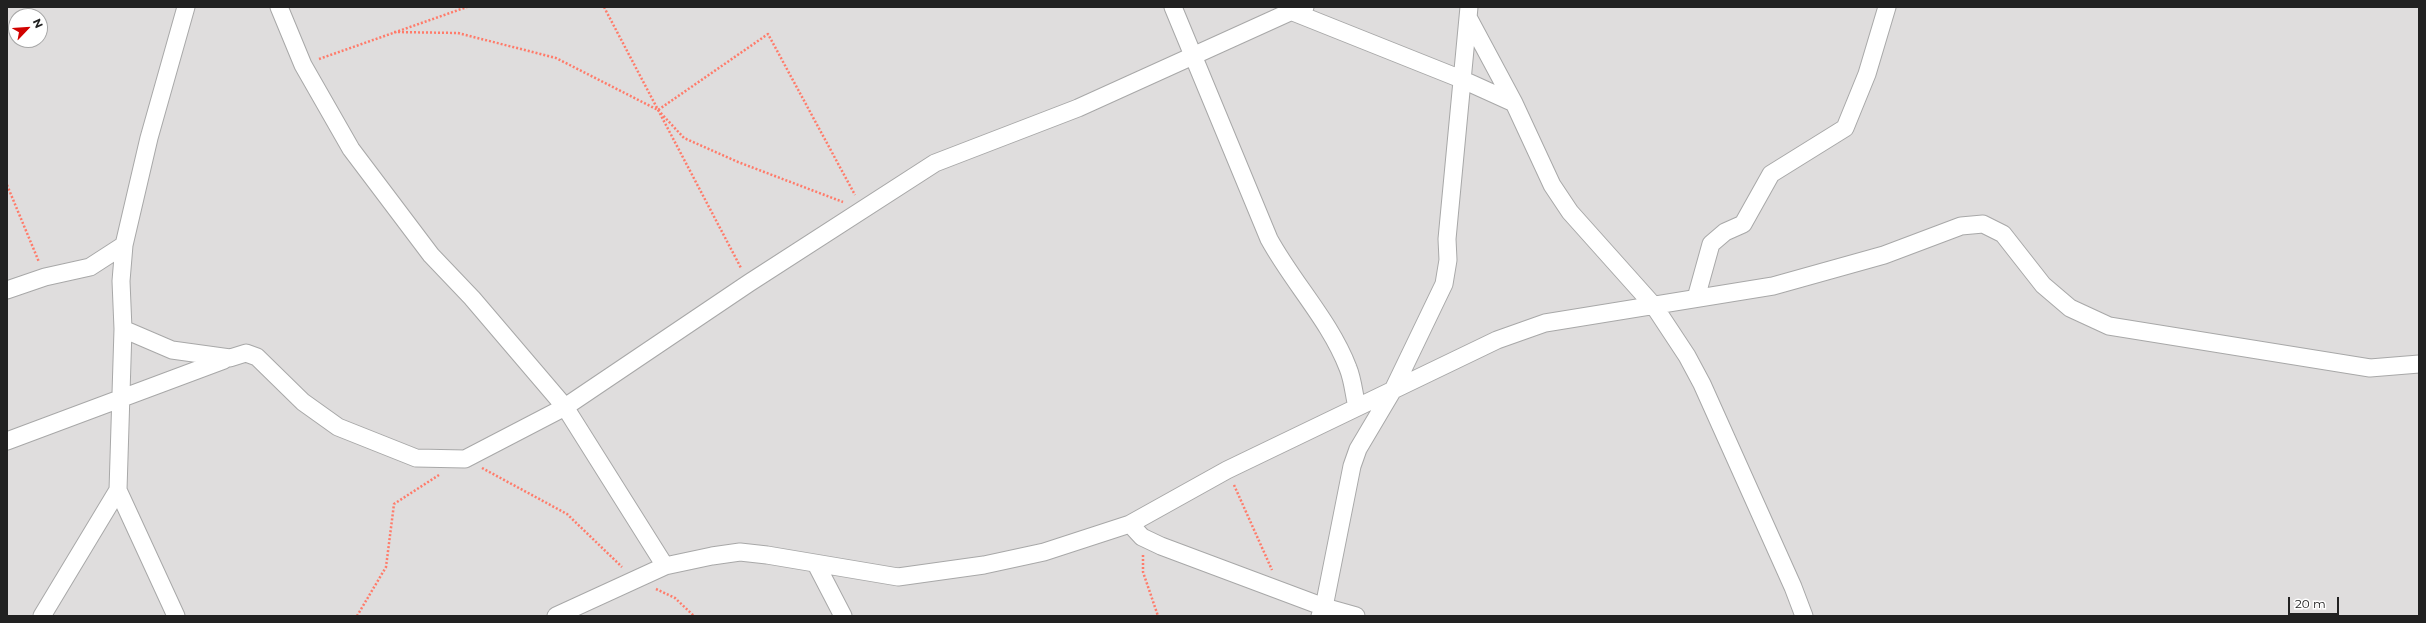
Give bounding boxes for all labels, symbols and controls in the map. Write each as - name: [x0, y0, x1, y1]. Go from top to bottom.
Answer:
- north arrow: [8, 8, 48, 48]
- text: N: [30, 16, 46, 30]
- scale bar: [2290, 589, 2341, 615]
- text: 20 m: [2295, 596, 2326, 611]

